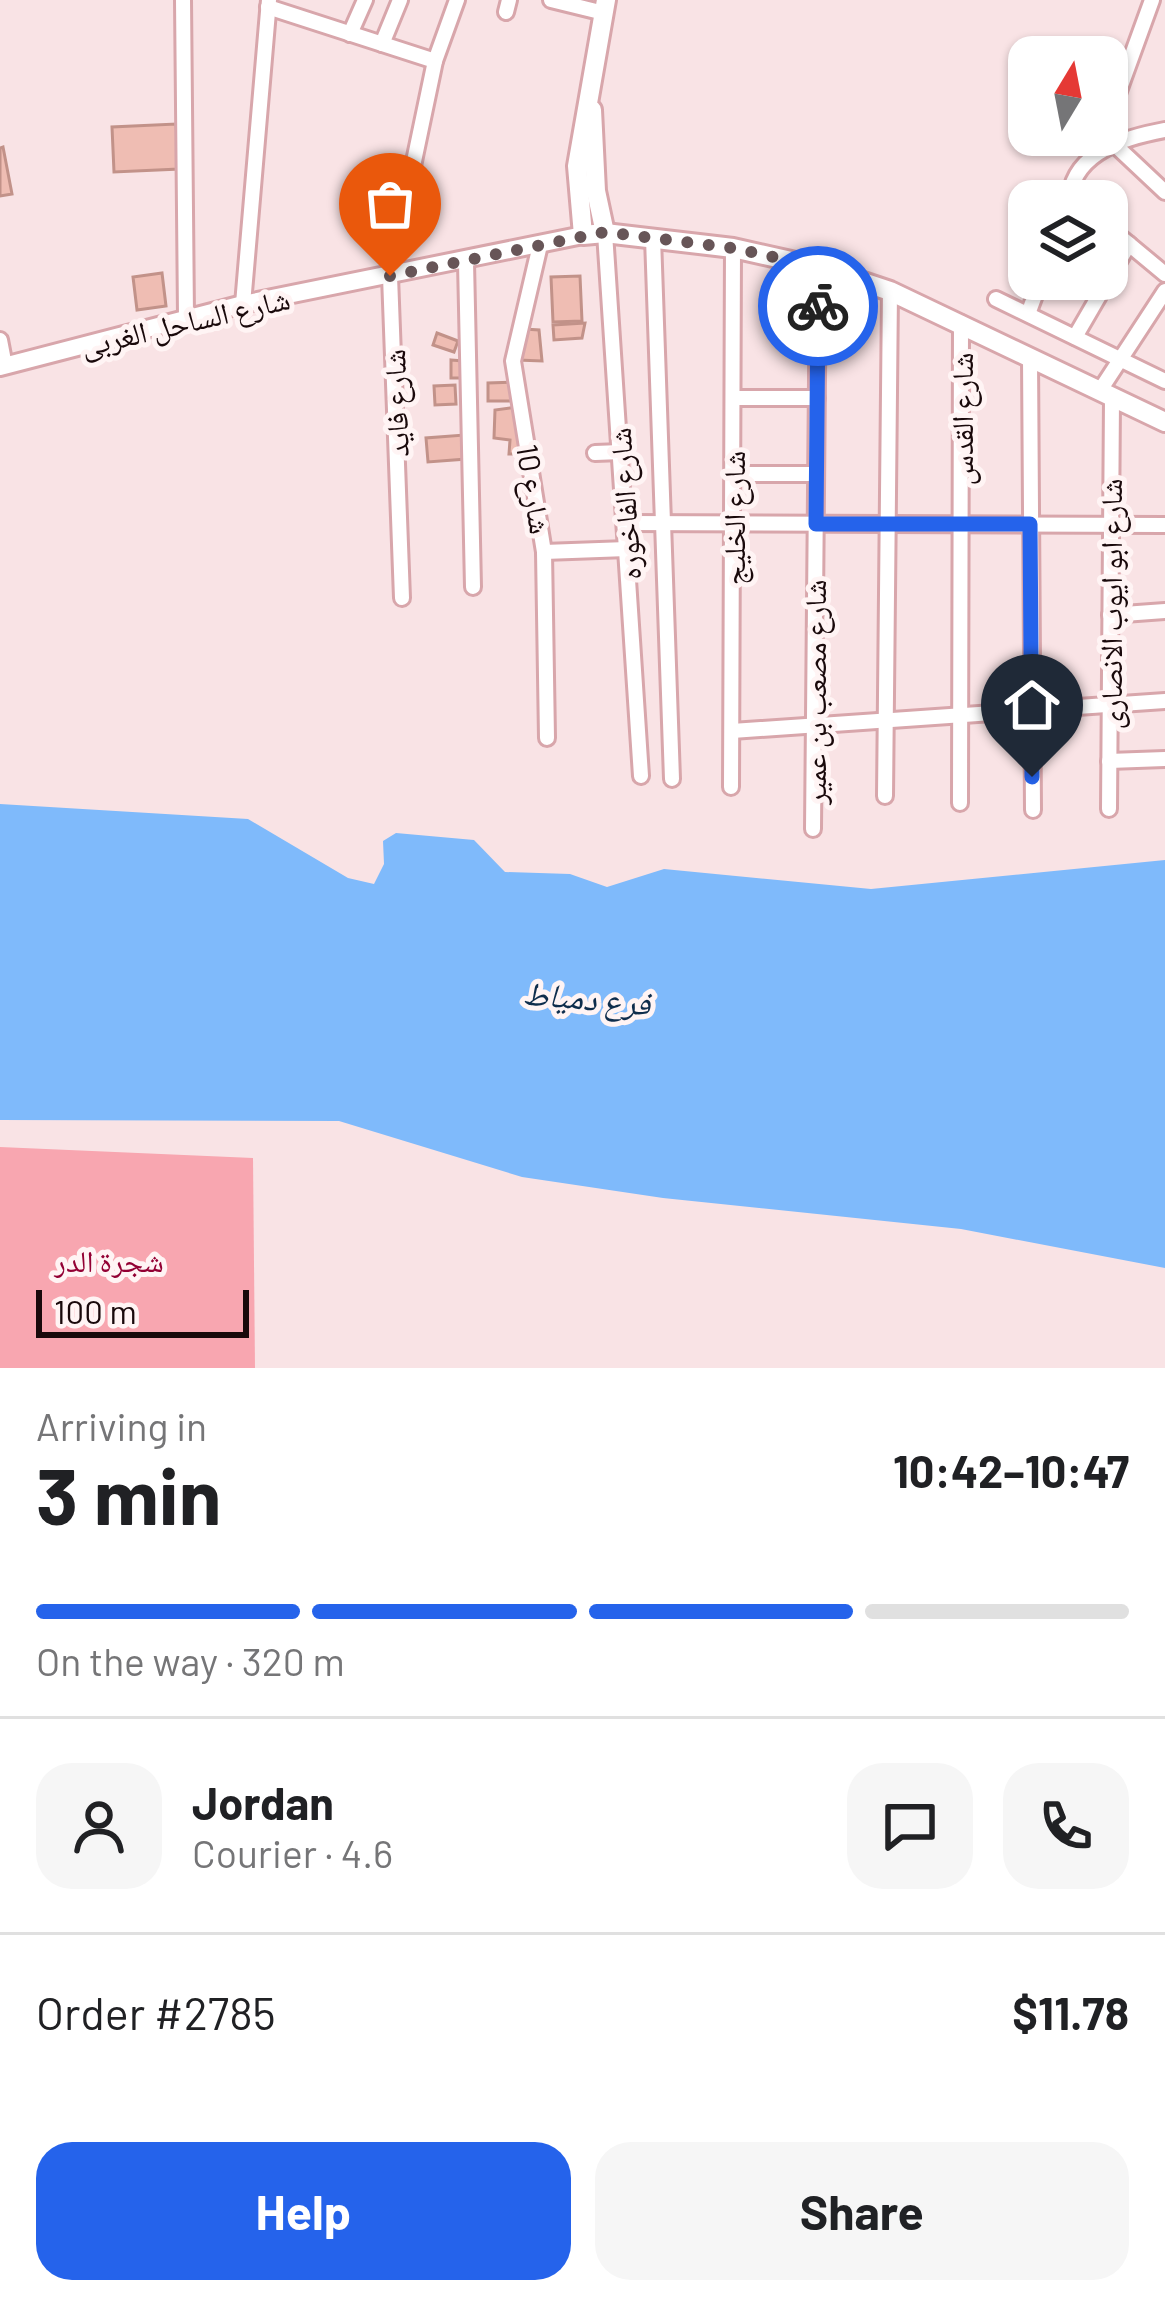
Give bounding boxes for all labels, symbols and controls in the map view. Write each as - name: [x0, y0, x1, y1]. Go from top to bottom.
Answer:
- north arrow: [1008, 36, 1128, 156]
- map controls: [1008, 36, 1128, 300]
- pin: [339, 153, 441, 276]
- icon: bag: [357, 171, 423, 237]
- button: layers: [1008, 180, 1128, 300]
- courier: [758, 246, 878, 366]
- icon: bike: [785, 273, 851, 339]
- street label: شارع الساحل الغربى: [77, 279, 294, 366]
- street label: شارع فايد: [375, 348, 418, 457]
- street label: شارع القدس: [943, 353, 982, 485]
- street label: شارع الفاخوره: [601, 426, 650, 581]
- street label: شارع 10: [507, 441, 560, 537]
- street label: شارع الخليج: [715, 451, 754, 585]
- street label: شارع ابو ايوب الانصارى: [1092, 478, 1131, 730]
- street label: شارع مصعب بن عمير: [796, 579, 835, 806]
- pin: [981, 654, 1083, 777]
- icon: home: [999, 672, 1065, 738]
- water label: فرع دمياط: [521, 972, 654, 1026]
- park label: شجرة الدر: [53, 1242, 164, 1278]
- scale bar: [36, 1284, 249, 1337]
- text: 100 m: [54, 1291, 137, 1331]
- text: Arriving in: [36, 1402, 207, 1449]
- text: 10:42–10:47: [893, 1443, 1129, 1497]
- text: 3 min: [36, 1447, 221, 1541]
- text: On the way · 320 m: [36, 1637, 345, 1684]
- button: person: [36, 1763, 162, 1889]
- button: chat: [847, 1763, 973, 1889]
- button: phone: [1003, 1763, 1129, 1889]
- text: Jordan: [192, 1775, 334, 1829]
- text: Courier · 4.6: [192, 1829, 393, 1876]
- text: Order #2785: [36, 1985, 276, 2039]
- text: $11.78: [1012, 1985, 1129, 2039]
- button: Help: [36, 2142, 571, 2280]
- button: Share: [595, 2142, 1129, 2280]

